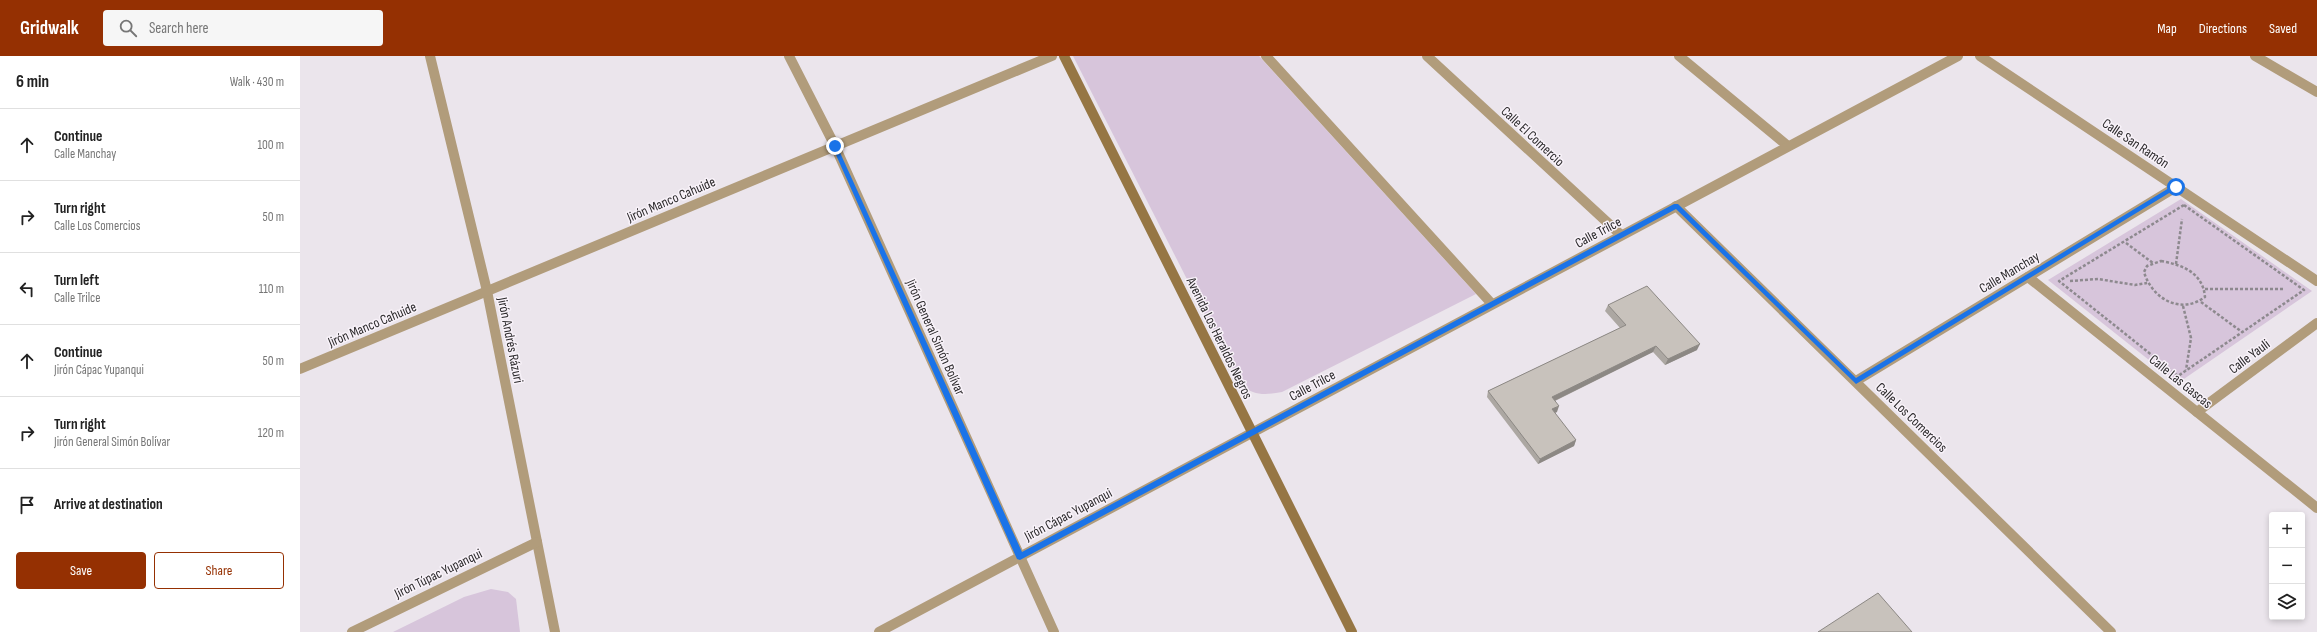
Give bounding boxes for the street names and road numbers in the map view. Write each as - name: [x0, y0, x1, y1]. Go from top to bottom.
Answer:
- street label: Calle El Comercio: [1497, 103, 1568, 170]
- street label: Calle San Ramón: [2099, 115, 2172, 172]
- street label: Jirón Manco Cahuide: [623, 173, 718, 226]
- street label: Calle Trilce: [1572, 213, 1624, 252]
- street label: Calle Manchay: [1976, 248, 2043, 297]
- street label: Avenida Los Heraldos Negros: [1182, 274, 1256, 402]
- street label: Jirón General Simón Bolívar: [902, 276, 969, 398]
- street label: Jirón Andrés Rázuri: [494, 295, 527, 385]
- street label: Jirón Manco Cahuide: [324, 298, 419, 351]
- street label: Calle Yauli: [2225, 335, 2273, 377]
- street label: Calle Las Gascas: [2146, 351, 2216, 412]
- street label: Calle Trilce: [1286, 366, 1338, 405]
- street label: Calle Los Comercios: [1872, 379, 1951, 456]
- street label: Jirón Cápac Yupanqui: [1021, 484, 1115, 545]
- street label: Jirón Túpac Yupanqui: [391, 545, 485, 602]

